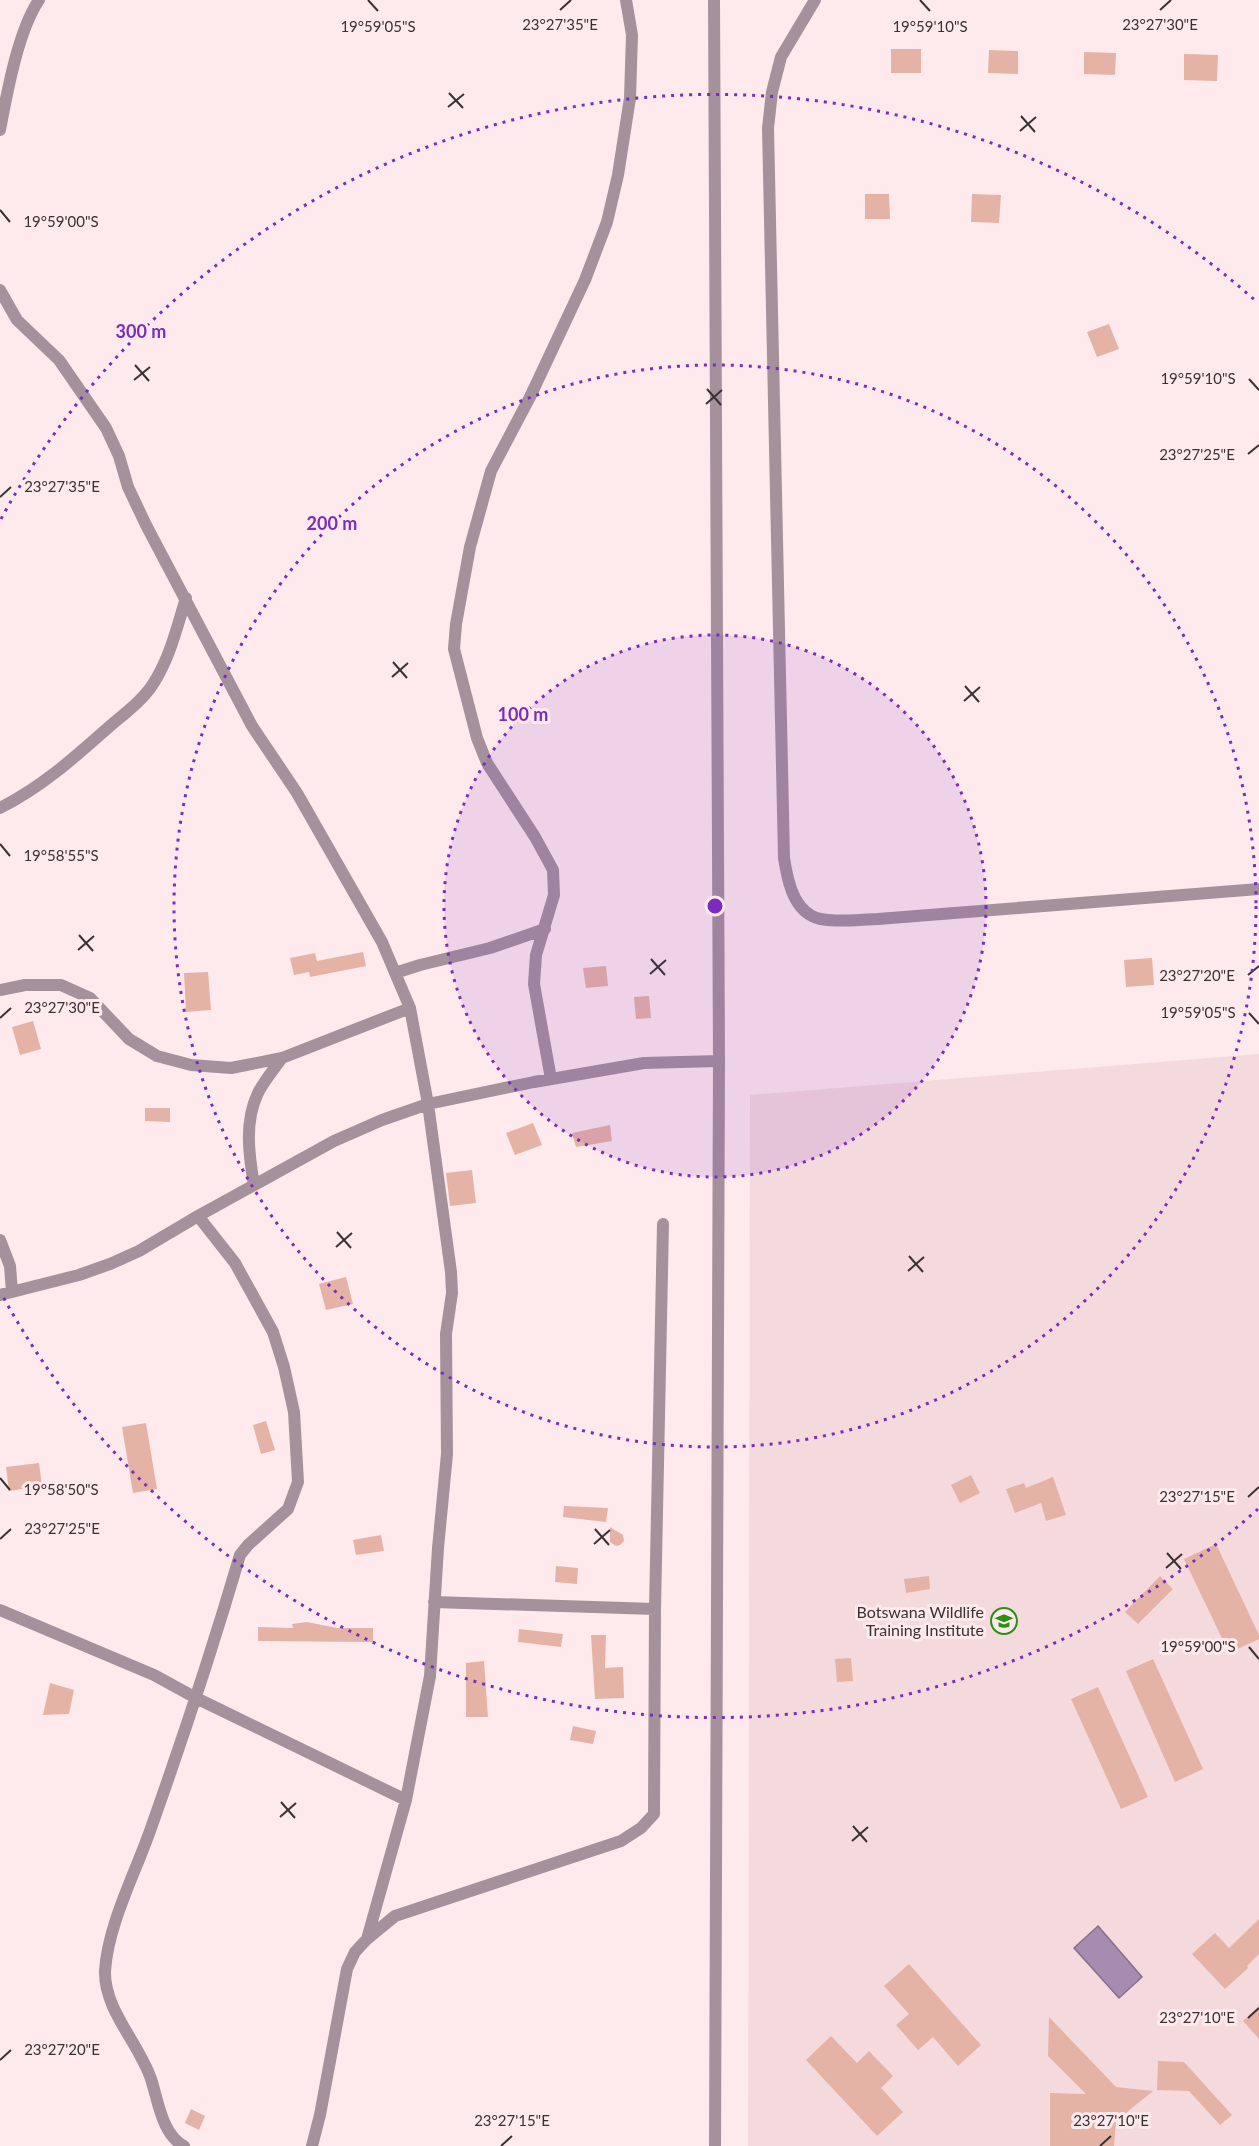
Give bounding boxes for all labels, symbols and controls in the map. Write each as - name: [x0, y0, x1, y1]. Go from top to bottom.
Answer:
- text: 23°27'35"E: [522, 15, 598, 33]
- text: 23°27'30"E: [1122, 15, 1198, 33]
- text: 19°59'05"S: [340, 17, 416, 35]
- text: 19°59'10"S: [892, 17, 968, 35]
- text: 19°59'00"S: [23, 212, 99, 230]
- text: 300 m: [116, 320, 166, 342]
- text: 19°59'10"S: [1160, 369, 1236, 387]
- text: 23°27'25"E: [1159, 445, 1235, 463]
- text: 23°27'35"E: [24, 477, 100, 495]
- text: 200 m: [307, 512, 357, 534]
- text: 100 m: [498, 703, 548, 725]
- text: 19°58'55"S: [23, 846, 99, 864]
- centre of rings: [705, 896, 725, 916]
- text: 23°27'20"E: [1159, 966, 1235, 984]
- text: 23°27'30"E: [24, 998, 100, 1016]
- text: 19°59'05"S: [1160, 1003, 1236, 1021]
- text: 19°58'50"S: [23, 1480, 99, 1498]
- text: 23°27'15"E: [1159, 1487, 1235, 1505]
- text: 23°27'25"E: [24, 1519, 100, 1537]
- place label: Botswana Wildlife Training Institute: [857, 1602, 984, 1639]
- school or university icon: Botswana Wildlife Training Institute: [989, 1606, 1019, 1636]
- text: 19°59'00"S: [1160, 1637, 1236, 1655]
- text: 23°27'10"E: [1159, 2008, 1235, 2026]
- text: 23°27'20"E: [24, 2040, 100, 2058]
- text: 23°27'15"E: [474, 2111, 550, 2129]
- text: 23°27'10"E: [1073, 2111, 1149, 2129]

